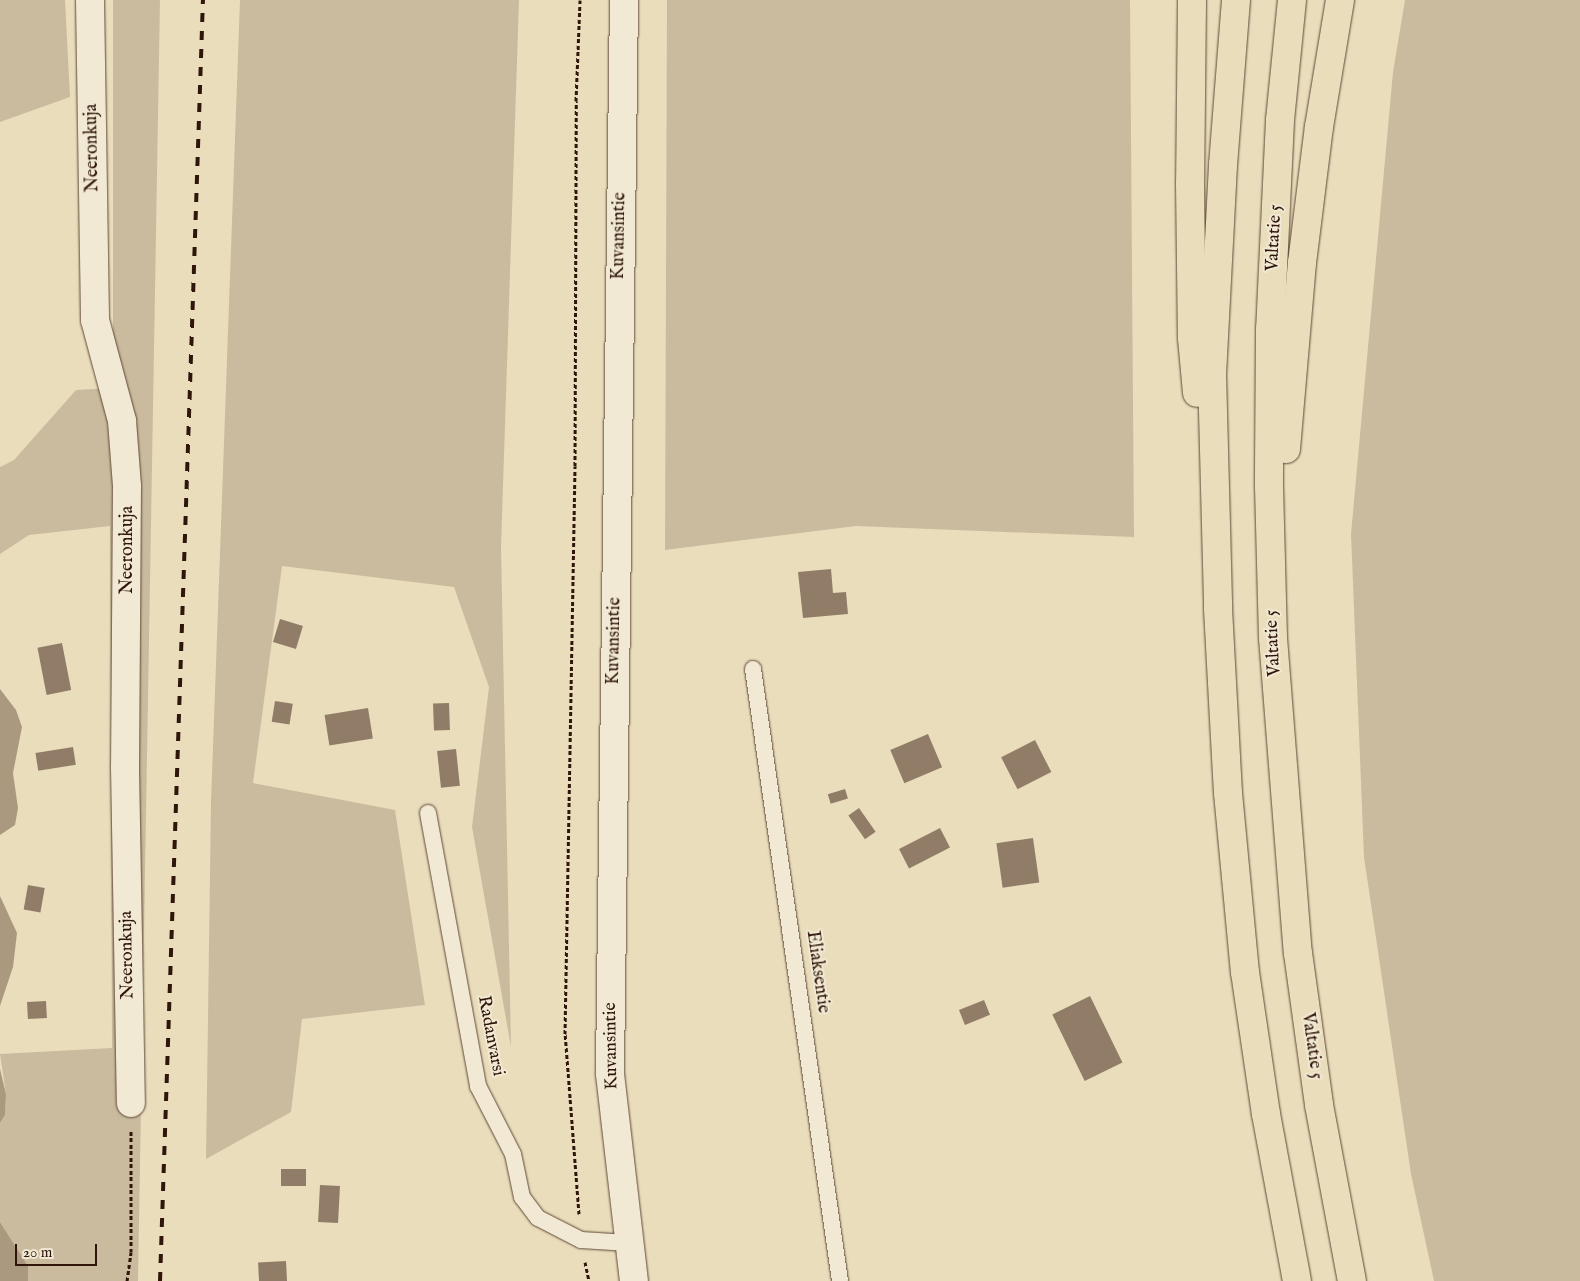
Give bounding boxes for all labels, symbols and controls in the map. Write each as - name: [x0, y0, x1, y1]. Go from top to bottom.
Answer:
- street label: Neeronkuja: [81, 104, 105, 192]
- street label: Kuvansintie: [608, 192, 632, 280]
- street label: Valtatie 5: [1262, 204, 1288, 272]
- street label: Neeronkuja: [117, 506, 139, 594]
- street label: Kuvansintie: [603, 597, 627, 685]
- street label: Valtatie 5: [1261, 609, 1287, 677]
- street label: Neeronkuja: [116, 911, 140, 999]
- street label: Eliaksentie: [801, 929, 833, 1015]
- street label: Radanvarsi: [472, 994, 508, 1078]
- street label: Kuvansintie: [600, 1002, 624, 1090]
- street label: Valtatie 5: [1296, 1011, 1326, 1081]
- scale bar: [18, 1234, 100, 1266]
- text: 20 m: [23, 1243, 52, 1262]

